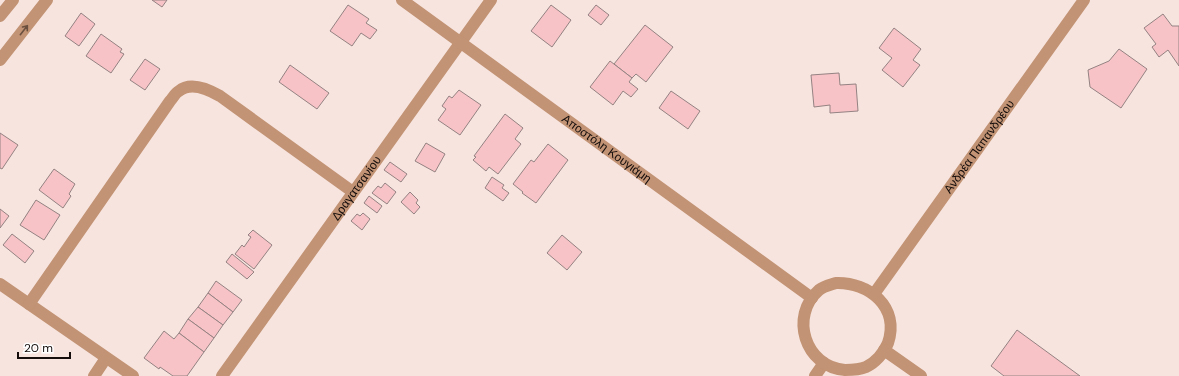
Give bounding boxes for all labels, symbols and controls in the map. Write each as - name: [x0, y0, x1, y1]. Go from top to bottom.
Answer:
- one-way arrow: [19, 24, 28, 35]
- street label: Ανδρέα Παπανδρέου: [940, 97, 1018, 197]
- street label: Αποστόλη Κουγιάμη: [559, 111, 655, 187]
- street label: Δραγατσανίου: [328, 153, 385, 224]
- scale bar: [18, 334, 70, 360]
- text: 20 m: [24, 340, 53, 356]

